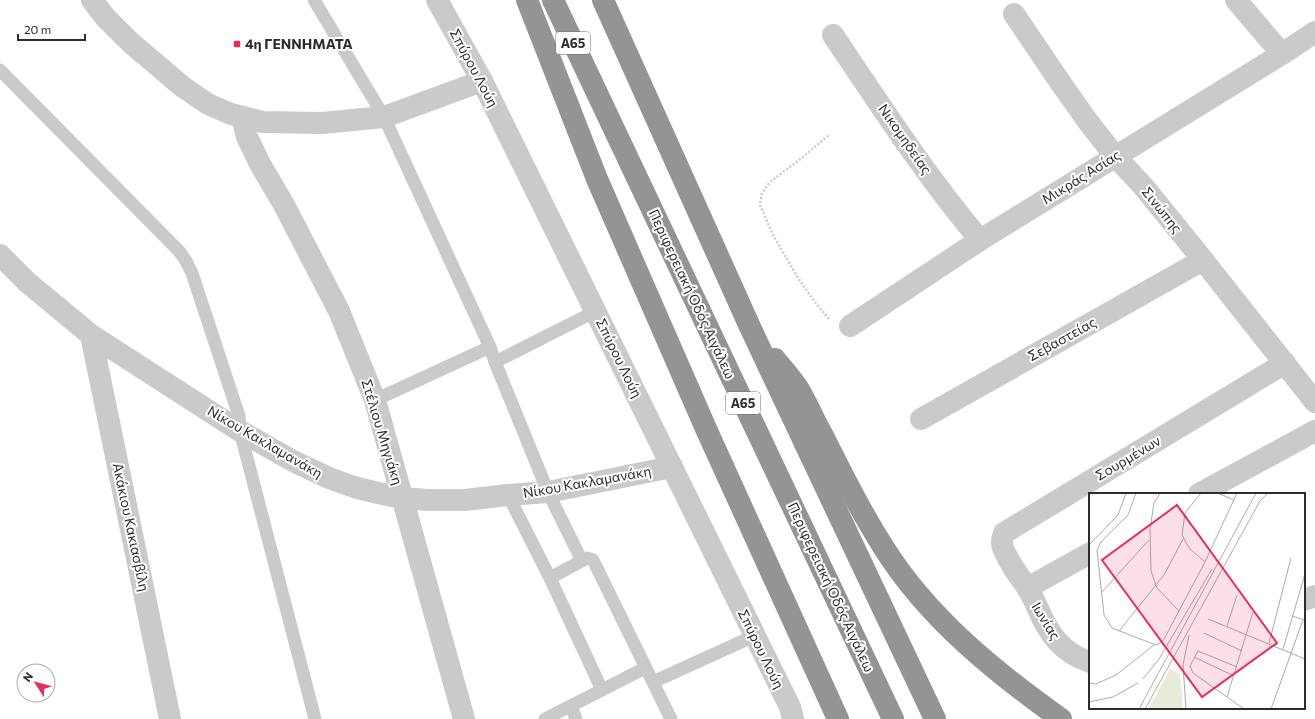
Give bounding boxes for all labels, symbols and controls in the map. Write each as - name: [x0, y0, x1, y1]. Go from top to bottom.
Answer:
- scale bar: [18, 16, 85, 42]
- text: 20 m: [24, 22, 51, 36]
- street label: Σπύρου Λούη: [447, 26, 502, 110]
- road number: Α65: [556, 32, 590, 54]
- place label: 4η ΓΕΝΝΗΜΑΤΑ: [245, 35, 353, 52]
- marker: 4η ΓΕΝΝΗΜΑΤΑ: [232, 39, 242, 49]
- street label: Νικομηδείας: [875, 100, 936, 177]
- street label: Μικράς Ασίας: [1038, 146, 1123, 207]
- street label: Σινώπης: [1139, 183, 1186, 236]
- street label: Περιφερειακή Οδός Αιγάλεω: [646, 206, 739, 381]
- street label: Σεβαστείας: [1025, 313, 1099, 364]
- street label: Σπύρου Λούη: [593, 315, 646, 400]
- street label: Στέλιου Μηγιάκη: [358, 377, 407, 487]
- road number: Α65: [726, 392, 760, 414]
- street label: Νίκου Κακλαμανάκη: [205, 402, 326, 481]
- street label: Σουρμένων: [1092, 431, 1163, 484]
- street label: Ακάκιου Κακιασβίλη: [110, 461, 153, 593]
- street label: Νίκου Κακλαμανάκη: [521, 462, 652, 501]
- inset map: [1089, 493, 1305, 709]
- street label: Περιφερειακή Οδός Αιγάλεω: [785, 499, 878, 674]
- street label: Ιωνίας: [1029, 599, 1064, 643]
- street label: Σπύρου Λούη: [735, 606, 788, 691]
- north arrow: [16, 663, 56, 703]
- text: N: [20, 670, 35, 684]

